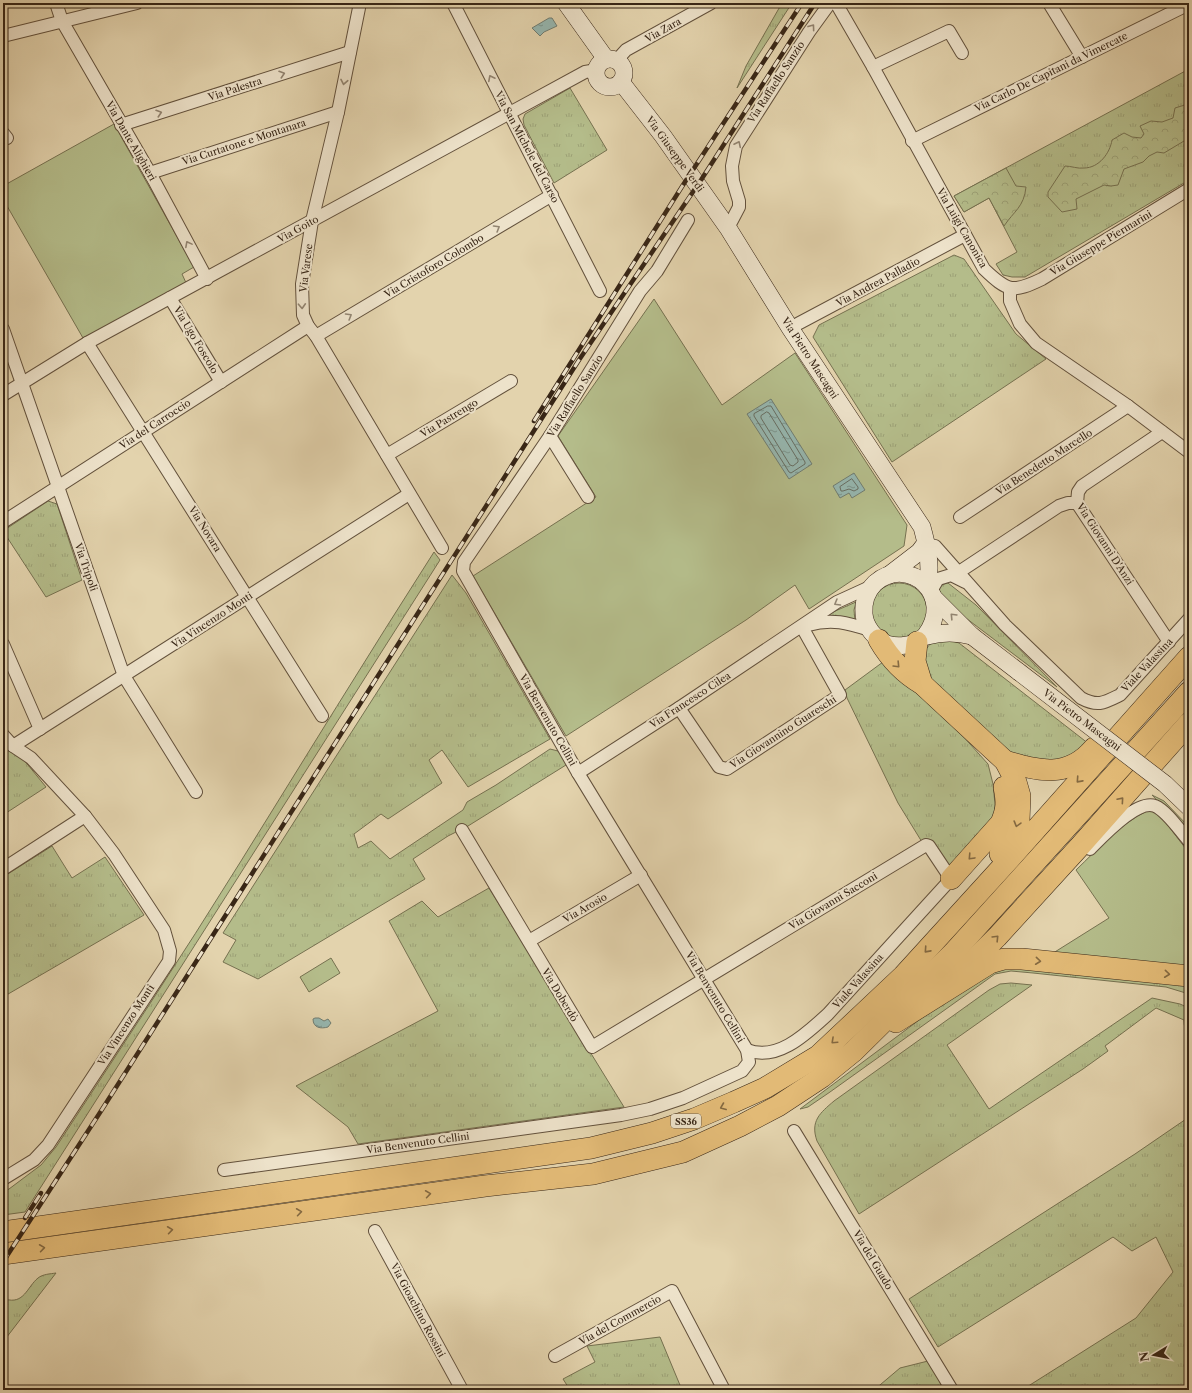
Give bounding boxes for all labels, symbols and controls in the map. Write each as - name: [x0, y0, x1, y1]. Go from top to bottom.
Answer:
- street label: Via Zara: [642, 14, 684, 46]
- one-way arrow: [807, 25, 814, 32]
- street label: Via Carlo De Capitani da Vimercate: [971, 29, 1130, 115]
- street label: Via Raffaello Sanzio: [744, 39, 807, 126]
- one-way arrow: [279, 70, 286, 79]
- street label: Via Palestra: [206, 74, 264, 104]
- one-way arrow: [488, 75, 496, 83]
- one-way arrow: [340, 79, 348, 86]
- street label: Via San Michele del Carso: [492, 88, 562, 205]
- street label: Via Dante Alighieri: [102, 98, 159, 183]
- one-way arrow: [155, 109, 162, 118]
- street label: Via Giuseppe Verdi: [643, 113, 707, 194]
- street label: Via Curtatone e Montanara: [179, 116, 308, 168]
- one-way arrow: [733, 141, 741, 148]
- street label: Via Luigi Canonica: [933, 185, 990, 271]
- street label: Via Giuseppe Piermarini: [1047, 207, 1154, 279]
- street label: Via Goito: [274, 212, 321, 246]
- one-way arrow: [493, 226, 500, 233]
- street label: Via Cristoforo Colombo: [381, 231, 486, 301]
- one-way arrow: [186, 241, 193, 249]
- street label: Via Varese: [296, 243, 315, 294]
- street label: Via Andrea Palladio: [833, 254, 922, 310]
- street label: Via Ugo Foscolo: [170, 303, 221, 376]
- one-way arrow: [298, 303, 306, 309]
- one-way arrow: [345, 314, 352, 321]
- street label: Via Pietro Mascagni: [778, 314, 841, 401]
- street label: Via Raffaello Sanzio: [544, 352, 606, 441]
- street label: Via del Carroccio: [116, 396, 193, 452]
- street label: Via Pastrengo: [417, 396, 480, 441]
- street label: Via Benedetto Marcello: [992, 426, 1095, 499]
- street label: Via Giovanni D'Anzi: [1073, 500, 1136, 587]
- street label: Via Novara: [185, 503, 225, 555]
- street label: Via Tripoli: [71, 540, 100, 593]
- street label: Via Vincenzo Monti: [168, 589, 255, 652]
- one-way arrow: [834, 598, 841, 605]
- one-way arrow: [950, 613, 958, 621]
- street label: Viale Valassina: [1118, 635, 1176, 696]
- one-way arrow: [892, 660, 900, 668]
- street label: Via Francesco Cilea: [646, 669, 734, 732]
- street label: Via Benvenuto Cellini: [516, 671, 580, 768]
- street label: Via Pietro Mascagni: [1040, 686, 1124, 754]
- street label: Via Giovannino Guareschi: [727, 693, 839, 772]
- one-way arrow: [1077, 776, 1084, 783]
- one-way arrow: [1116, 797, 1124, 805]
- one-way arrow: [1013, 820, 1022, 827]
- one-way arrow: [968, 852, 976, 860]
- street label: Via Giovanni Sacconi: [786, 869, 880, 933]
- street label: Via Arosio: [560, 890, 609, 926]
- one-way arrow: [991, 935, 999, 943]
- one-way arrow: [924, 945, 931, 953]
- street label: Via Benvenuto Cellini: [682, 948, 747, 1045]
- street label: Viale Valassina: [829, 950, 887, 1012]
- one-way arrow: [1035, 956, 1041, 965]
- street label: Via Doberdò: [538, 965, 581, 1024]
- one-way arrow: [1164, 969, 1170, 978]
- street label: Via Vincenzo Monti: [94, 982, 157, 1069]
- one-way arrow: [831, 1037, 839, 1044]
- one-way arrow: [719, 1102, 727, 1110]
- road number: SS36: [671, 1114, 701, 1128]
- street label: Via Benvenuto Cellini: [365, 1129, 470, 1157]
- one-way arrow: [425, 1190, 431, 1199]
- one-way arrow: [296, 1208, 302, 1217]
- one-way arrow: [167, 1226, 173, 1235]
- street label: Via del Guado: [850, 1227, 896, 1292]
- one-way arrow: [39, 1244, 45, 1253]
- street label: Via Gioachino Rossini: [387, 1260, 448, 1359]
- street label: Via del Commercio: [576, 1292, 663, 1348]
- north arrow: [1134, 1335, 1174, 1375]
- text: N: [1136, 1350, 1152, 1363]

